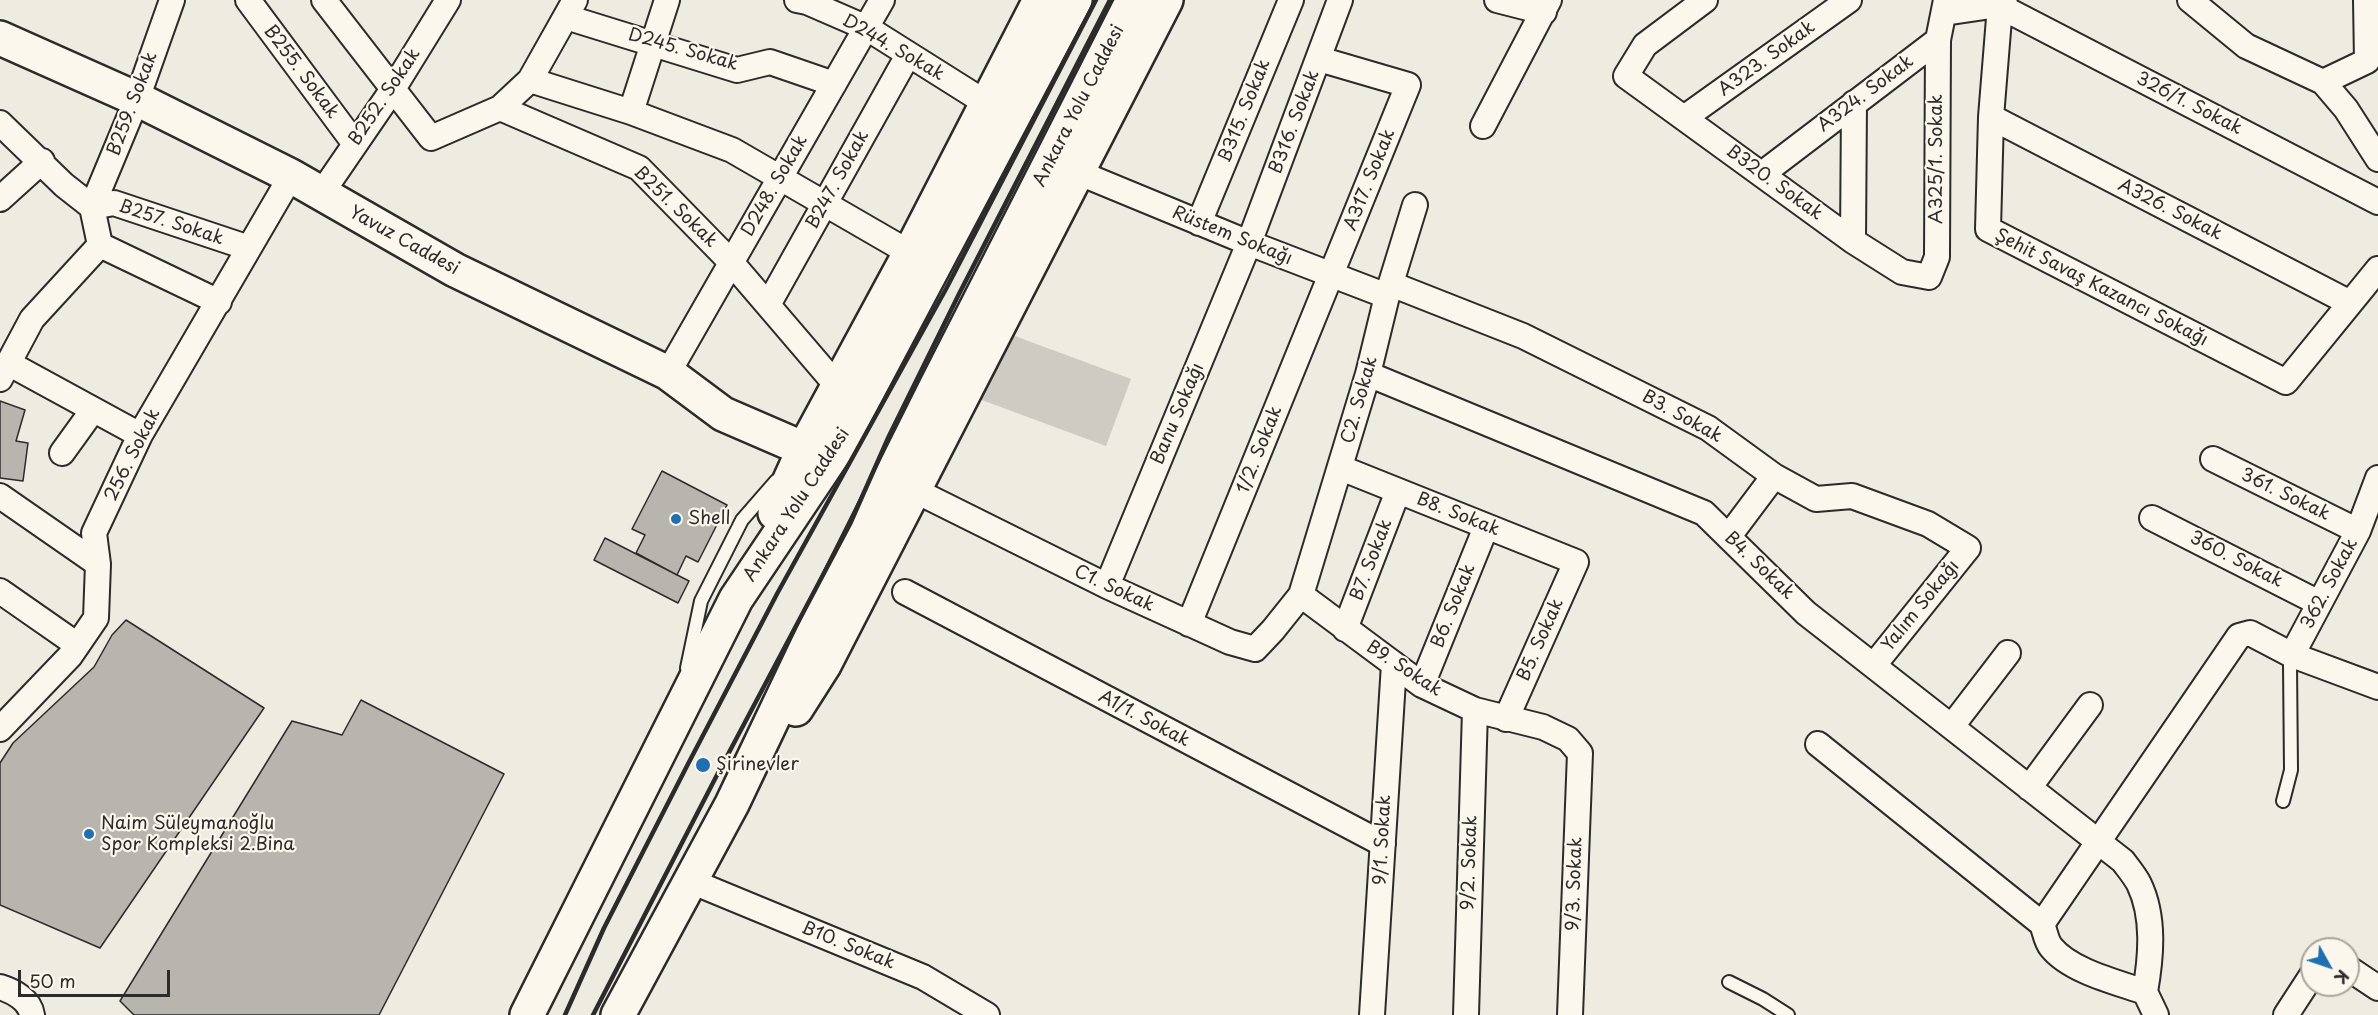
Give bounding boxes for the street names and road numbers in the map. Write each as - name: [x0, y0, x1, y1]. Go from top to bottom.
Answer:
- street label: D244. Sokak: [838, 10, 948, 86]
- street label: A323. Sokak: [1714, 17, 1820, 101]
- street label: B255. Sokak: [259, 21, 343, 123]
- street label: Ankara Yolu Caddesi: [1029, 22, 1129, 190]
- street label: D245. Sokak: [626, 24, 740, 76]
- street label: B252. Sokak: [345, 44, 425, 150]
- street label: B259. Sokak: [103, 49, 163, 159]
- street label: A324. Sokak: [1814, 51, 1918, 137]
- street label: B315. Sokak: [1214, 56, 1276, 166]
- street label: B316. Sokak: [1265, 67, 1325, 177]
- street label: 326/1. Sokak: [2132, 68, 2246, 140]
- street label: A325/1. Sokak: [1926, 94, 1948, 224]
- street label: A317. Sokak: [1340, 126, 1400, 234]
- street label: B247. Sokak: [802, 127, 874, 233]
- street label: D248. Sokak: [737, 132, 813, 240]
- street label: B320. Sokak: [1721, 141, 1827, 225]
- street label: B251. Sokak: [629, 162, 721, 252]
- street label: A326. Sokak: [2114, 175, 2226, 245]
- street label: B257. Sokak: [116, 196, 226, 250]
- street label: Yavuz Caddesi: [345, 202, 463, 280]
- street label: Rüstem Sokağı: [1169, 202, 1295, 270]
- street label: Şehit Savaş Kazancı Sokağı: [1991, 225, 2211, 351]
- street label: C2. Sokak: [1337, 354, 1383, 446]
- street label: Banu Sokağı: [1147, 360, 1209, 468]
- street label: B3. Sokak: [1638, 386, 1726, 448]
- street label: 1/2. Sokak: [1233, 403, 1287, 497]
- street label: 256. Sokak: [101, 405, 165, 505]
- street label: Ankara Yolu Caddesi: [739, 424, 855, 586]
- street label: 361. Sokak: [2237, 464, 2333, 526]
- street label: B8. Sokak: [1413, 489, 1503, 541]
- street label: B7. Sokak: [1347, 516, 1397, 604]
- street label: 360. Sokak: [2186, 527, 2286, 593]
- street label: B4. Sokak: [1720, 528, 1798, 604]
- street label: 362. Sokak: [2297, 535, 2363, 633]
- street label: Yalım Sokağı: [1878, 556, 1964, 656]
- street label: C1. Sokak: [1070, 561, 1158, 617]
- street label: B6. Sokak: [1427, 561, 1481, 651]
- street label: B5. Sokak: [1513, 595, 1569, 685]
- street label: B9. Sokak: [1362, 637, 1446, 701]
- street label: A1/1. Sokak: [1095, 686, 1193, 752]
- street label: 9/1. Sokak: [1370, 794, 1396, 886]
- street label: 9/2. Sokak: [1458, 815, 1482, 911]
- street label: 9/3. Sokak: [1563, 837, 1587, 931]
- street label: B10. Sokak: [798, 917, 898, 975]

